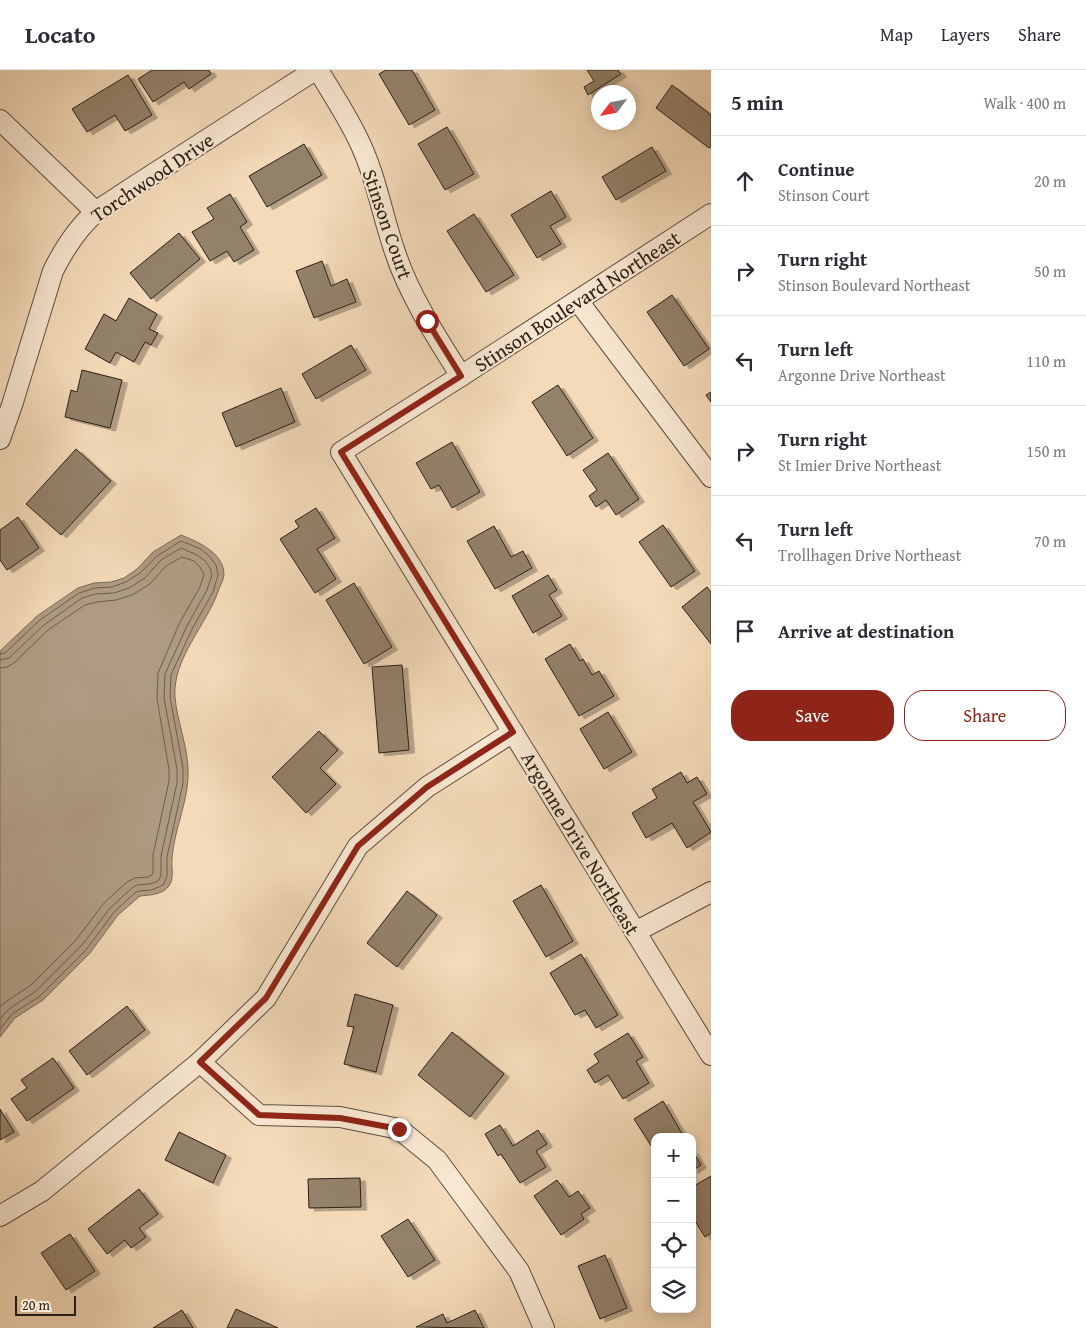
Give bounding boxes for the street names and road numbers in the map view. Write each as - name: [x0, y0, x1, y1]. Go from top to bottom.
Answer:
- street label: Torchwood Drive: [85, 125, 219, 229]
- street label: Stinson Court: [356, 165, 420, 283]
- street label: Stinson Boulevard Northeast: [468, 223, 686, 379]
- street label: Argonne Drive Northeast: [515, 746, 647, 940]

